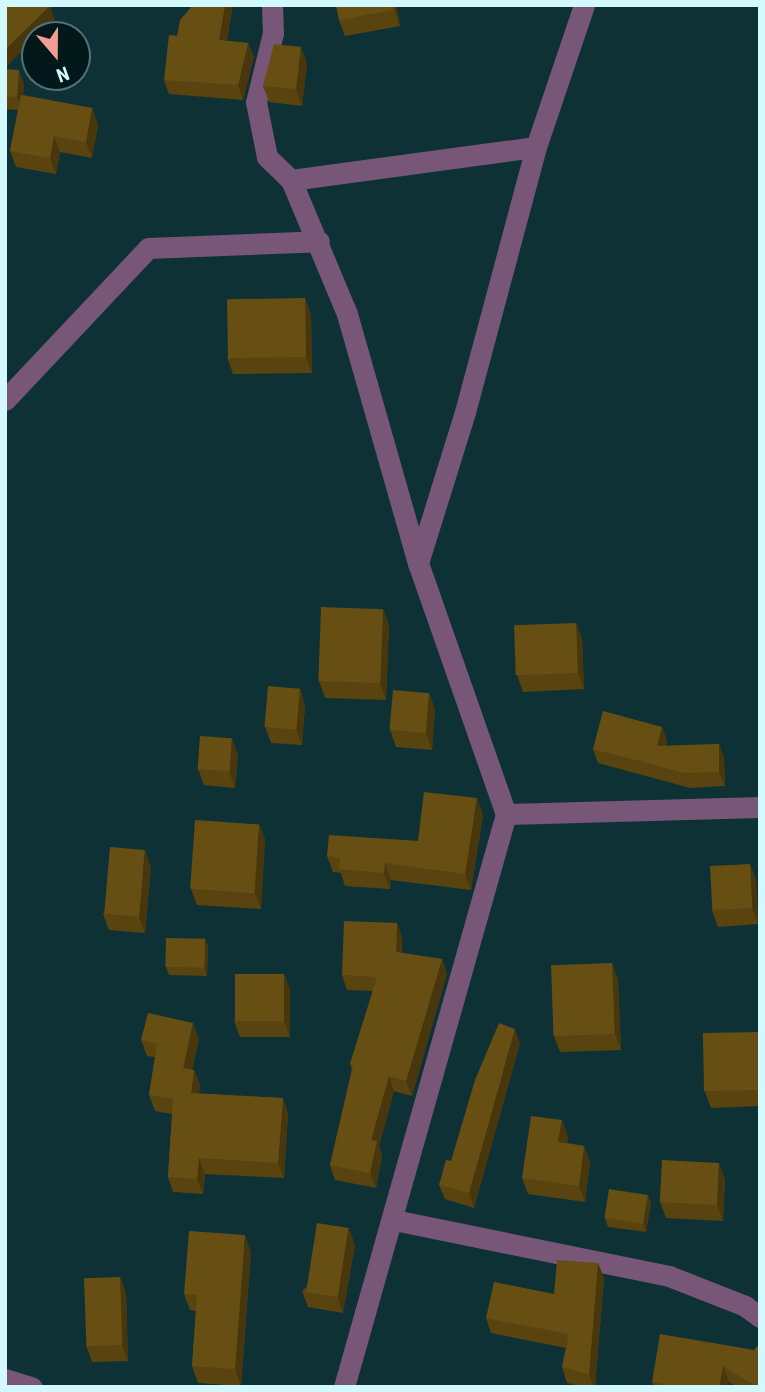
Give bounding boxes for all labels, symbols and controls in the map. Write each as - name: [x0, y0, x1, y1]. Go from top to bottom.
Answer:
- north arrow: [21, 21, 91, 91]
- text: N: [53, 62, 72, 87]

